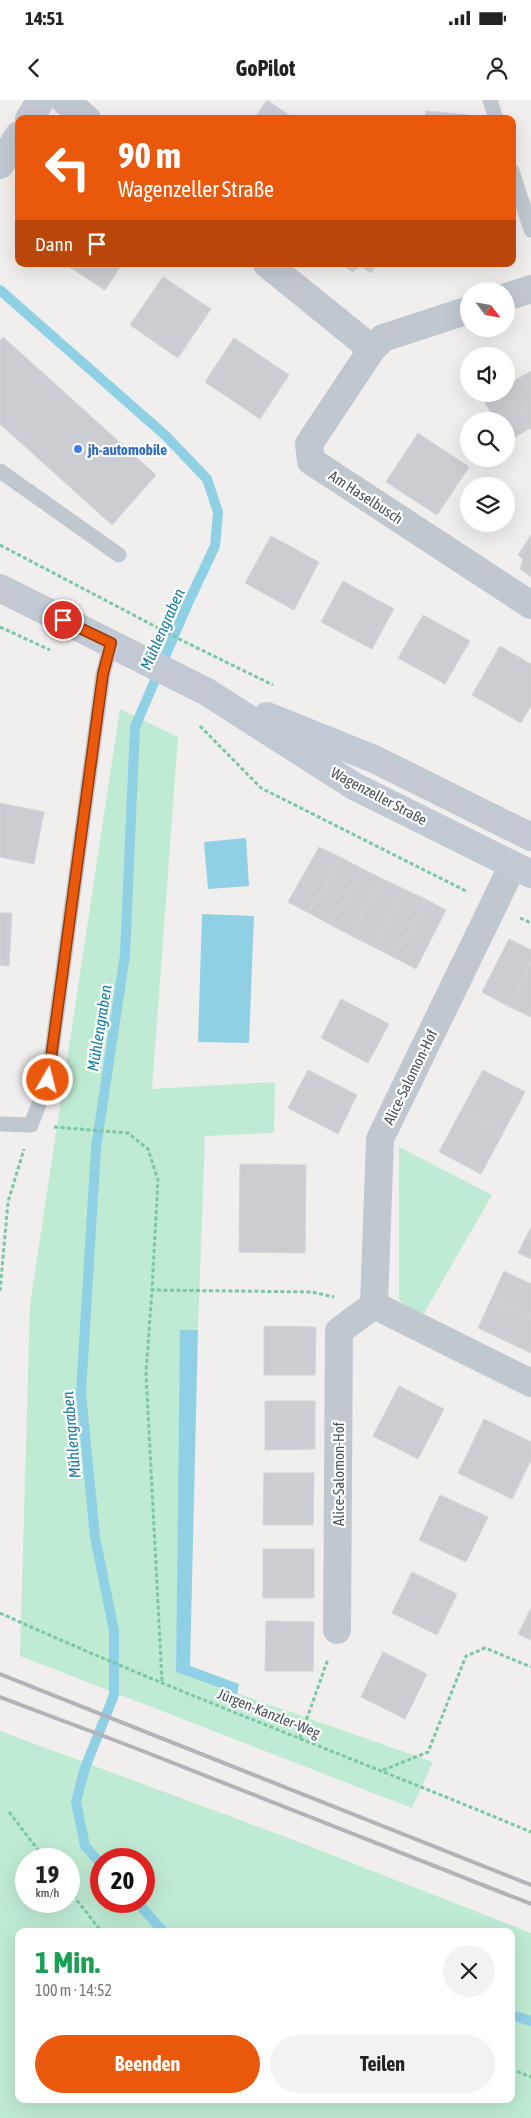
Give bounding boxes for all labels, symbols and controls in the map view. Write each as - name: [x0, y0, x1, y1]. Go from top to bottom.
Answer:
- text: 14:51: [25, 7, 64, 29]
- icon: back: [20, 54, 48, 82]
- icon: person: [483, 54, 511, 82]
- text: GoPilot: [236, 55, 295, 81]
- icon: left: [35, 135, 100, 200]
- text: 90 m: [118, 135, 181, 175]
- text: Wagenzeller Straße: [118, 176, 274, 202]
- icon: arrive: [83, 230, 111, 258]
- text: Dann: [35, 233, 73, 255]
- north arrow: [460, 282, 515, 338]
- map controls: [460, 282, 515, 532]
- button: sound: [460, 347, 515, 402]
- button: search: [460, 412, 515, 467]
- place label: jh-automobile: [87, 441, 167, 458]
- marker: jh-automobile: [72, 443, 84, 455]
- street label: Am Haselbusch: [326, 467, 406, 527]
- button: layers: [460, 477, 515, 532]
- water label: Mühlengraben: [136, 585, 189, 673]
- pin: [42, 599, 84, 641]
- icon: arrive: [49, 606, 77, 634]
- street label: Wagenzeller Straße: [328, 764, 430, 829]
- water label: Mühlengraben: [83, 983, 116, 1073]
- street label: Alice-Salomon-Hof: [380, 1027, 440, 1127]
- position arrow: [21, 1053, 73, 1105]
- water label: Mühlengraben: [58, 1391, 85, 1479]
- street label: Alice-Salomon-Hof: [330, 1422, 347, 1526]
- street label: Jürgen-Kanzler-Weg: [215, 1685, 323, 1742]
- speed limit sign: 20: [90, 1848, 155, 1913]
- text: 19: [36, 1860, 59, 1888]
- text: km/h: [36, 1886, 59, 1900]
- text: 1 Min.: [35, 1945, 100, 1979]
- button: close: [443, 1945, 495, 1997]
- text: 100 m · 14:52: [35, 1981, 112, 1999]
- button: Beenden: [35, 2035, 260, 2093]
- button: Teilen: [270, 2035, 495, 2093]

